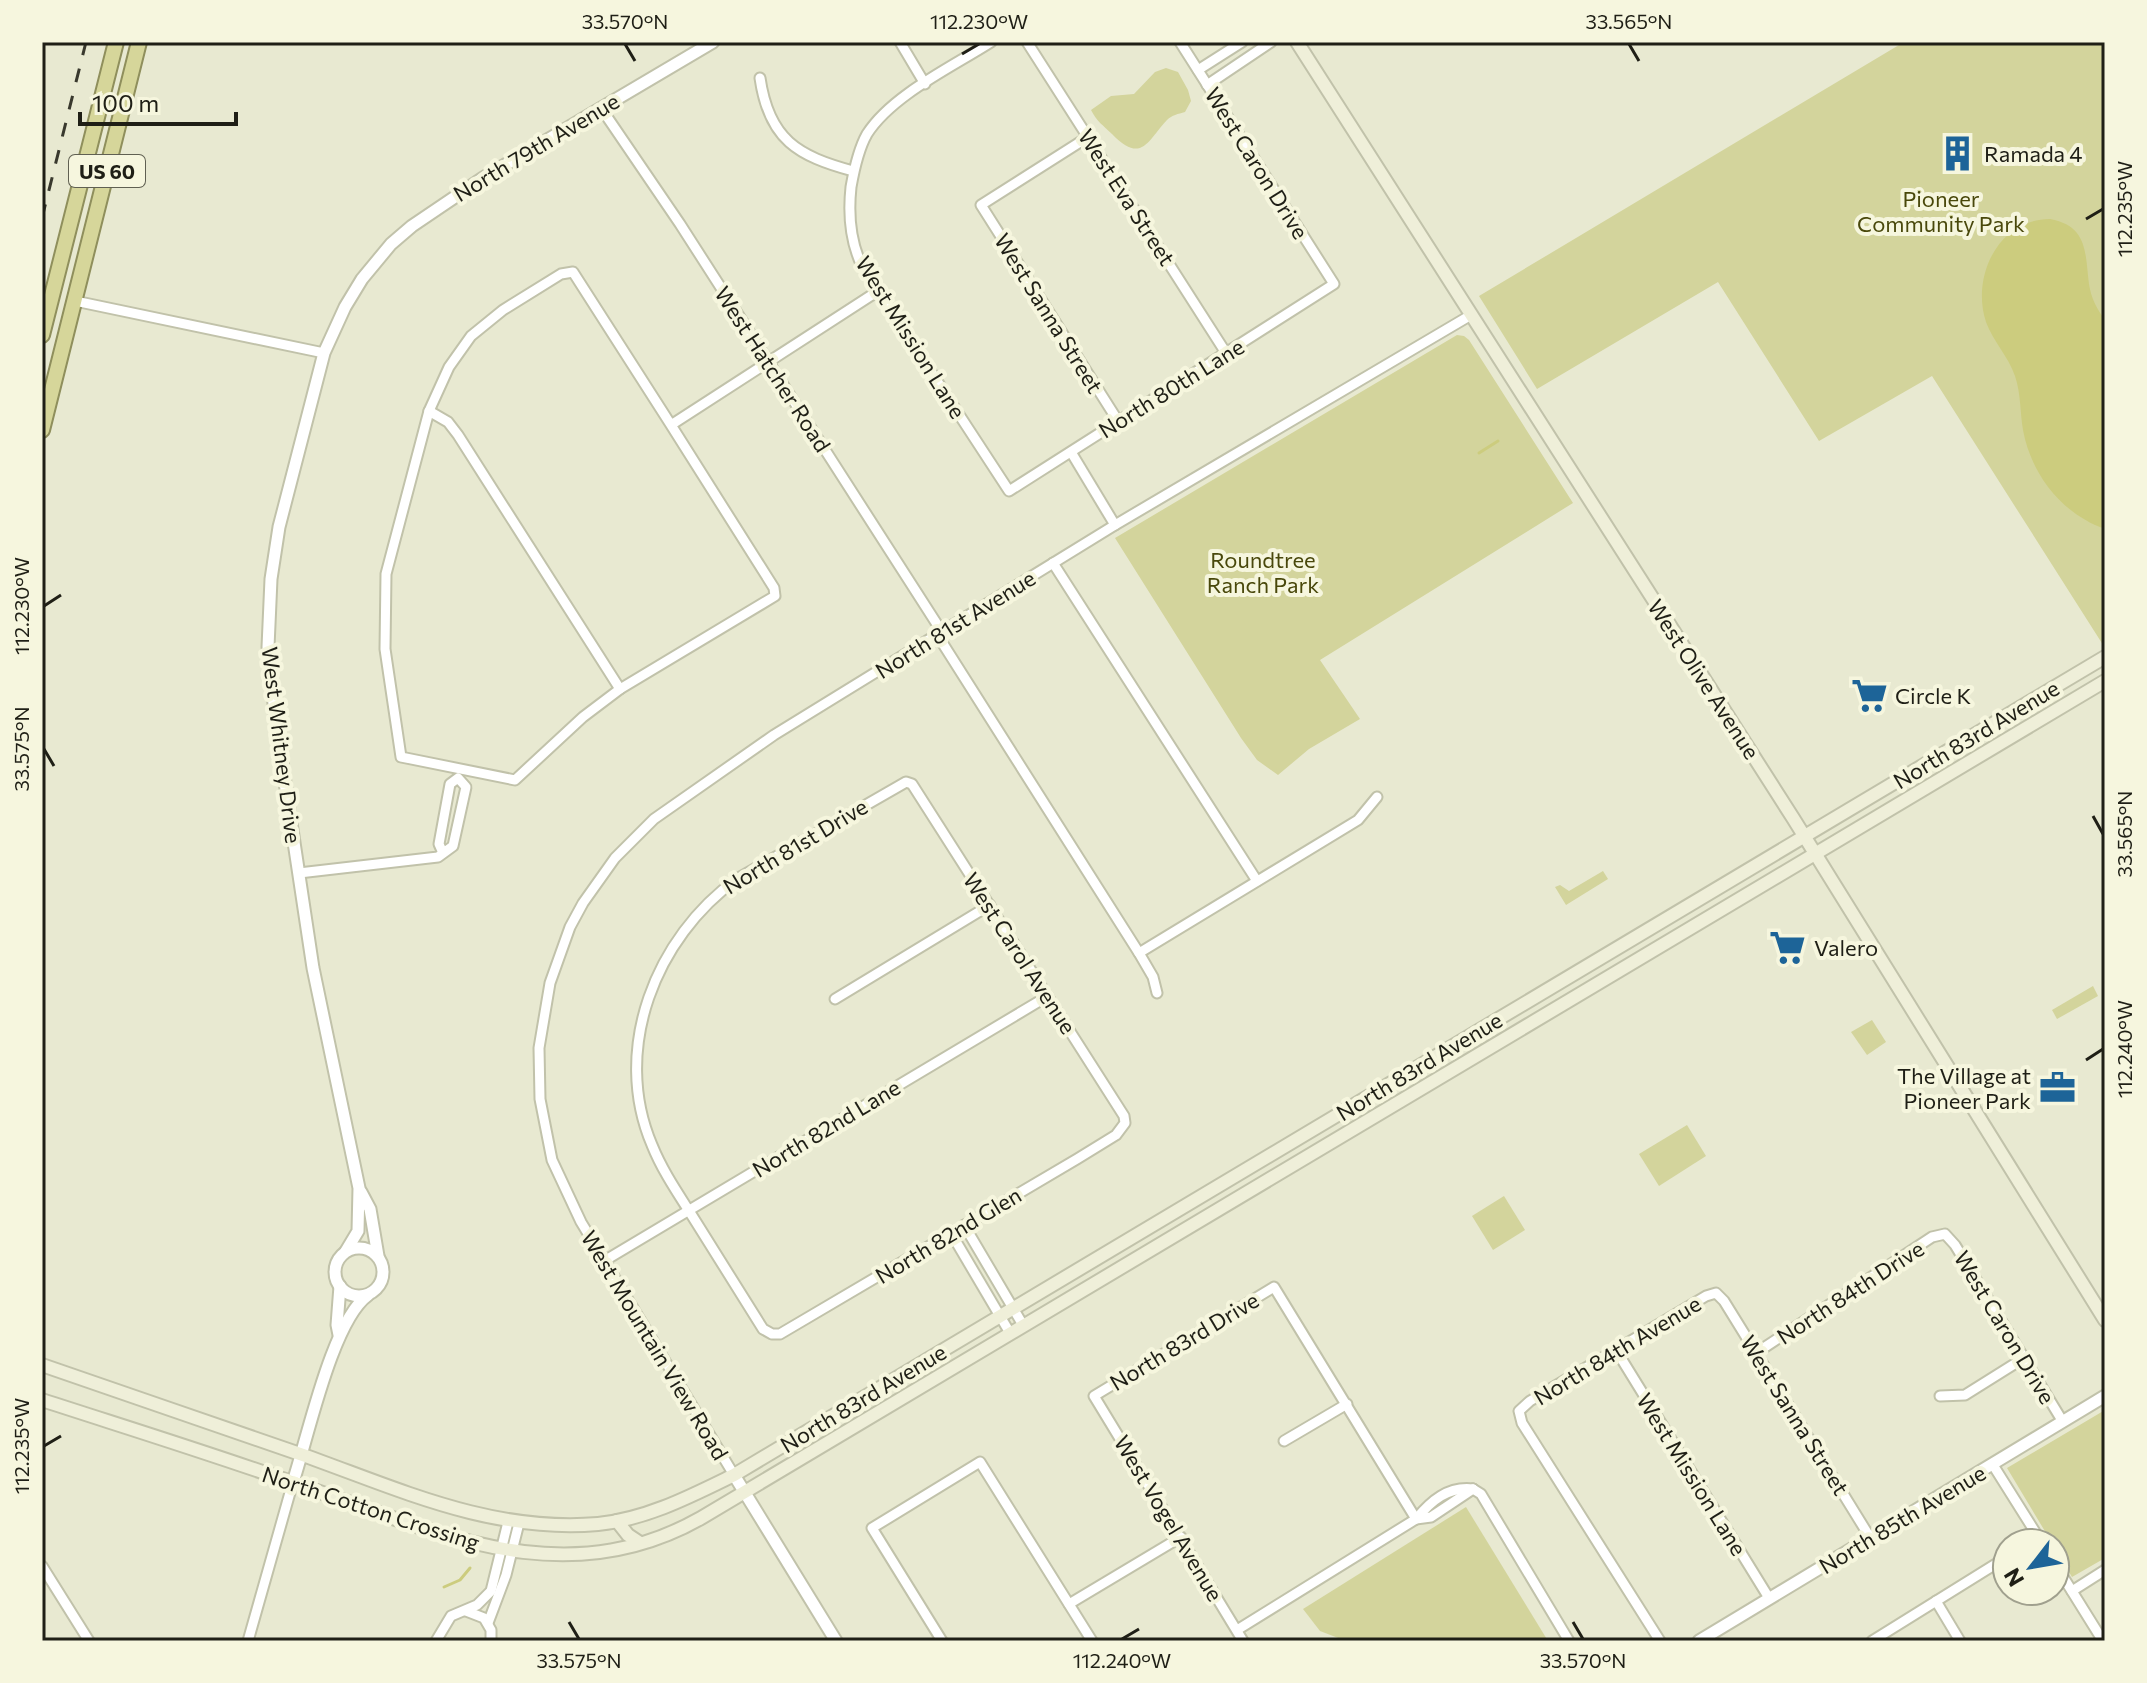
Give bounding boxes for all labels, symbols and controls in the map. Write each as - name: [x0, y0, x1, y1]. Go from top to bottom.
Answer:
- text: 33.570°N: [582, 9, 668, 33]
- text: 112.230°W: [930, 9, 1028, 33]
- text: 33.565°N: [1586, 9, 1672, 33]
- scale bar: [80, 76, 236, 126]
- street label: West Caron Drive: [1200, 82, 1314, 244]
- street label: North 79th Avenue: [448, 87, 624, 207]
- text: 100 m: [92, 88, 159, 117]
- street label: West Eva Street: [1073, 124, 1181, 270]
- building icon: Ramada 4: [1939, 134, 1977, 172]
- place label: Ramada 4: [1984, 140, 2083, 167]
- road number: US 60: [69, 155, 145, 187]
- text: 112.235°W: [2112, 161, 2136, 257]
- park label: Pioneer Community Park: [1857, 185, 2025, 237]
- street label: West Sanna Street: [989, 228, 1109, 398]
- street label: West Mission Lane: [850, 251, 972, 423]
- street label: West Hatcher Road: [709, 281, 837, 457]
- street label: North 80th Lane: [1093, 333, 1249, 443]
- park label: Roundtree Ranch Park: [1207, 546, 1319, 598]
- text: 112.230°W: [9, 557, 33, 655]
- street label: North 81st Avenue: [870, 564, 1040, 684]
- street label: West Olive Avenue: [1642, 594, 1766, 764]
- street label: West Whitney Drive: [257, 645, 307, 845]
- street label: North 83rd Avenue: [1888, 674, 2064, 794]
- supermarket icon: Circle K: [1850, 676, 1888, 714]
- place label: Circle K: [1895, 682, 1971, 709]
- text: 33.575°N: [9, 706, 33, 792]
- text: 33.565°N: [2112, 791, 2136, 877]
- street label: North 81st Drive: [718, 792, 872, 900]
- street label: West Carol Avenue: [958, 867, 1082, 1039]
- supermarket icon: Valero: [1769, 928, 1807, 966]
- place label: Valero: [1814, 934, 1878, 961]
- text: 112.240°W: [2112, 1000, 2136, 1098]
- street label: North 83rd Avenue: [1331, 1006, 1507, 1126]
- place label: The Village at Pioneer Park: [1897, 1062, 2031, 1114]
- office icon: The Village at Pioneer Park: [2038, 1069, 2076, 1107]
- street label: North 82nd Lane: [747, 1073, 905, 1183]
- street label: North 82nd Glen: [870, 1181, 1026, 1289]
- street label: West Mountain View Road: [576, 1225, 734, 1465]
- street label: North 84th Drive: [1771, 1234, 1929, 1350]
- street label: West Caron Drive: [1949, 1246, 2061, 1408]
- street label: North 83rd Drive: [1105, 1286, 1263, 1396]
- street label: North 84th Avenue: [1529, 1289, 1705, 1411]
- street label: West Sanna Street: [1735, 1330, 1855, 1500]
- street label: North 83rd Avenue: [775, 1338, 951, 1458]
- street label: West Mission Lane: [1631, 1388, 1753, 1560]
- text: 112.235°W: [9, 1398, 33, 1494]
- street label: West Vogel Avenue: [1109, 1430, 1229, 1606]
- street label: North 85th Avenue: [1814, 1459, 1990, 1579]
- street label: North Cotton Crossing: [259, 1460, 483, 1556]
- north arrow: [1991, 1527, 2071, 1607]
- text: N: [1998, 1564, 2029, 1592]
- text: 33.575°N: [536, 1648, 622, 1672]
- text: 112.240°W: [1073, 1648, 1171, 1672]
- text: 33.570°N: [1540, 1648, 1626, 1672]

